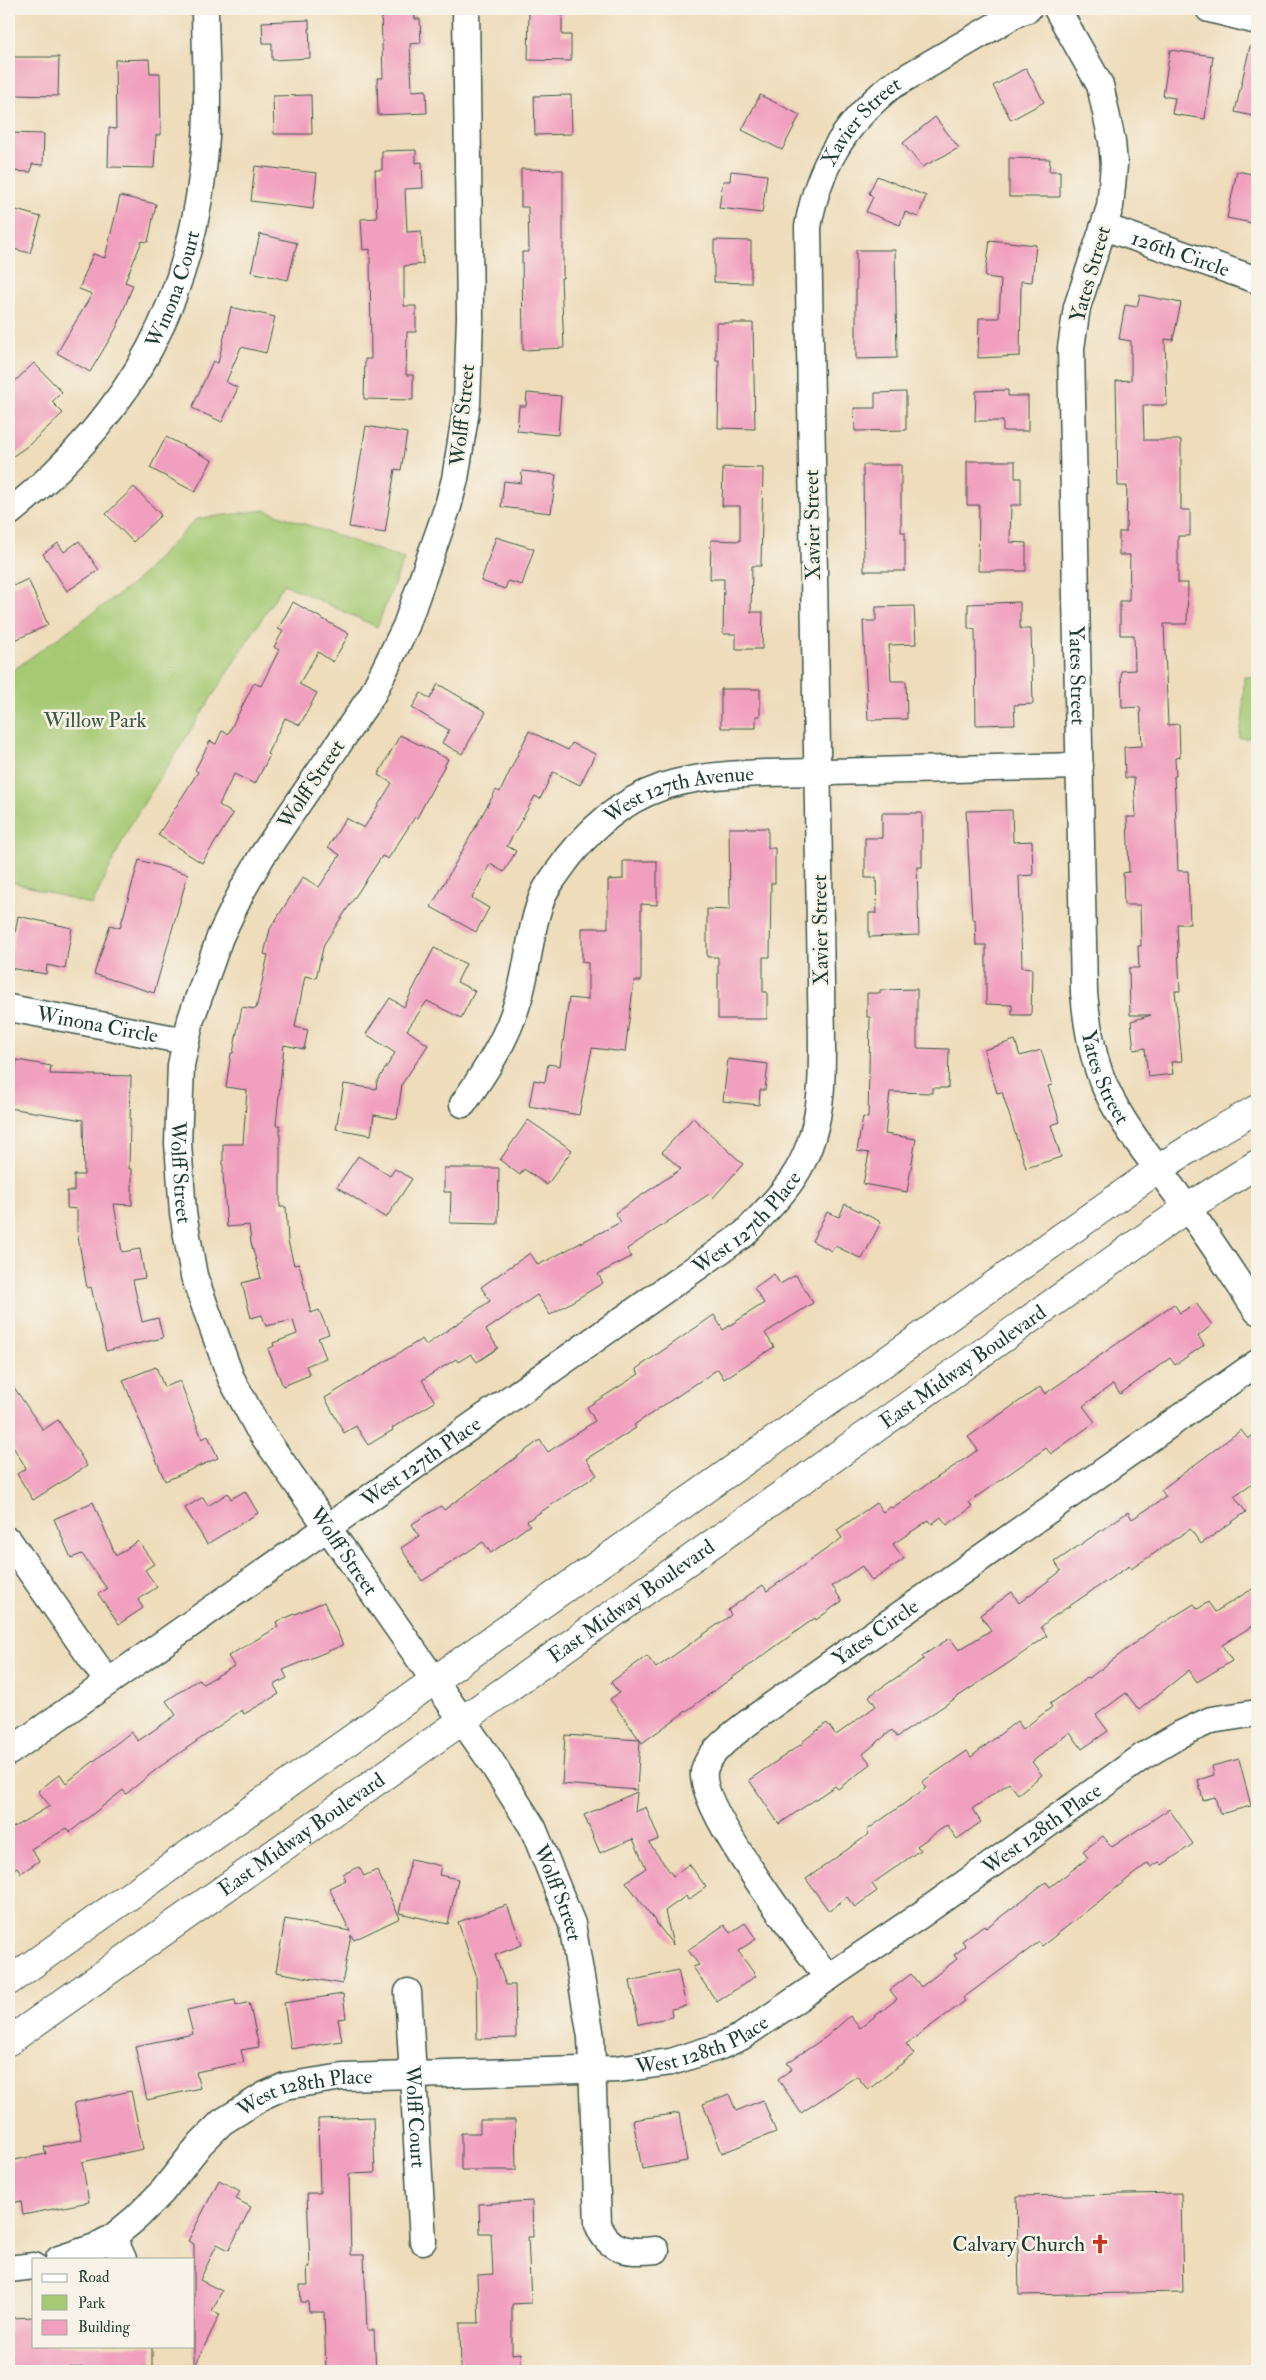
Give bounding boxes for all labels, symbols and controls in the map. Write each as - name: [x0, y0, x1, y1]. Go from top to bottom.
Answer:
- street label: Xavier Street: [815, 71, 906, 171]
- street label: Yates Street: [1064, 223, 1117, 325]
- street label: 126th Circle: [1128, 225, 1233, 284]
- street label: Winona Court: [139, 228, 206, 353]
- street label: Wolff Street: [444, 363, 481, 468]
- street label: Xavier Street: [798, 469, 827, 581]
- street label: Yates Street: [1063, 626, 1092, 725]
- park label: Willow Park: [42, 707, 147, 734]
- street label: Wolff Street: [271, 734, 351, 835]
- street label: West 127th Avenue: [598, 760, 755, 830]
- street label: Xavier Street: [806, 874, 835, 986]
- street label: Winona Circle: [34, 1000, 160, 1050]
- street label: Yates Street: [1075, 1028, 1135, 1130]
- street label: Wolff Street: [164, 1120, 198, 1226]
- street label: West 127th Place: [686, 1166, 808, 1281]
- street label: East Midway Boulevard: [874, 1299, 1052, 1435]
- street label: West 127th Place: [355, 1410, 487, 1514]
- street label: Wolff Street: [303, 1501, 384, 1601]
- street label: East Midway Boulevard: [543, 1533, 721, 1670]
- street label: Yates Circle: [827, 1593, 924, 1673]
- street label: East Midway Boulevard: [213, 1766, 391, 1903]
- street label: West 128th Place: [976, 1777, 1107, 1881]
- street label: Wolff Street: [527, 1839, 588, 1943]
- street label: West 128th Place: [633, 2009, 774, 2081]
- street label: West 128th Place: [231, 2063, 373, 2124]
- street label: Wolff Court: [398, 2064, 432, 2169]
- place label: Calvary Church: [952, 2231, 1085, 2258]
- church icon: Calvary Church: [1089, 2233, 1111, 2255]
- legend: [32, 2258, 195, 2348]
- text: Road: [78, 2268, 110, 2287]
- text: Park: [78, 2294, 105, 2313]
- text: Building: [78, 2318, 130, 2337]

